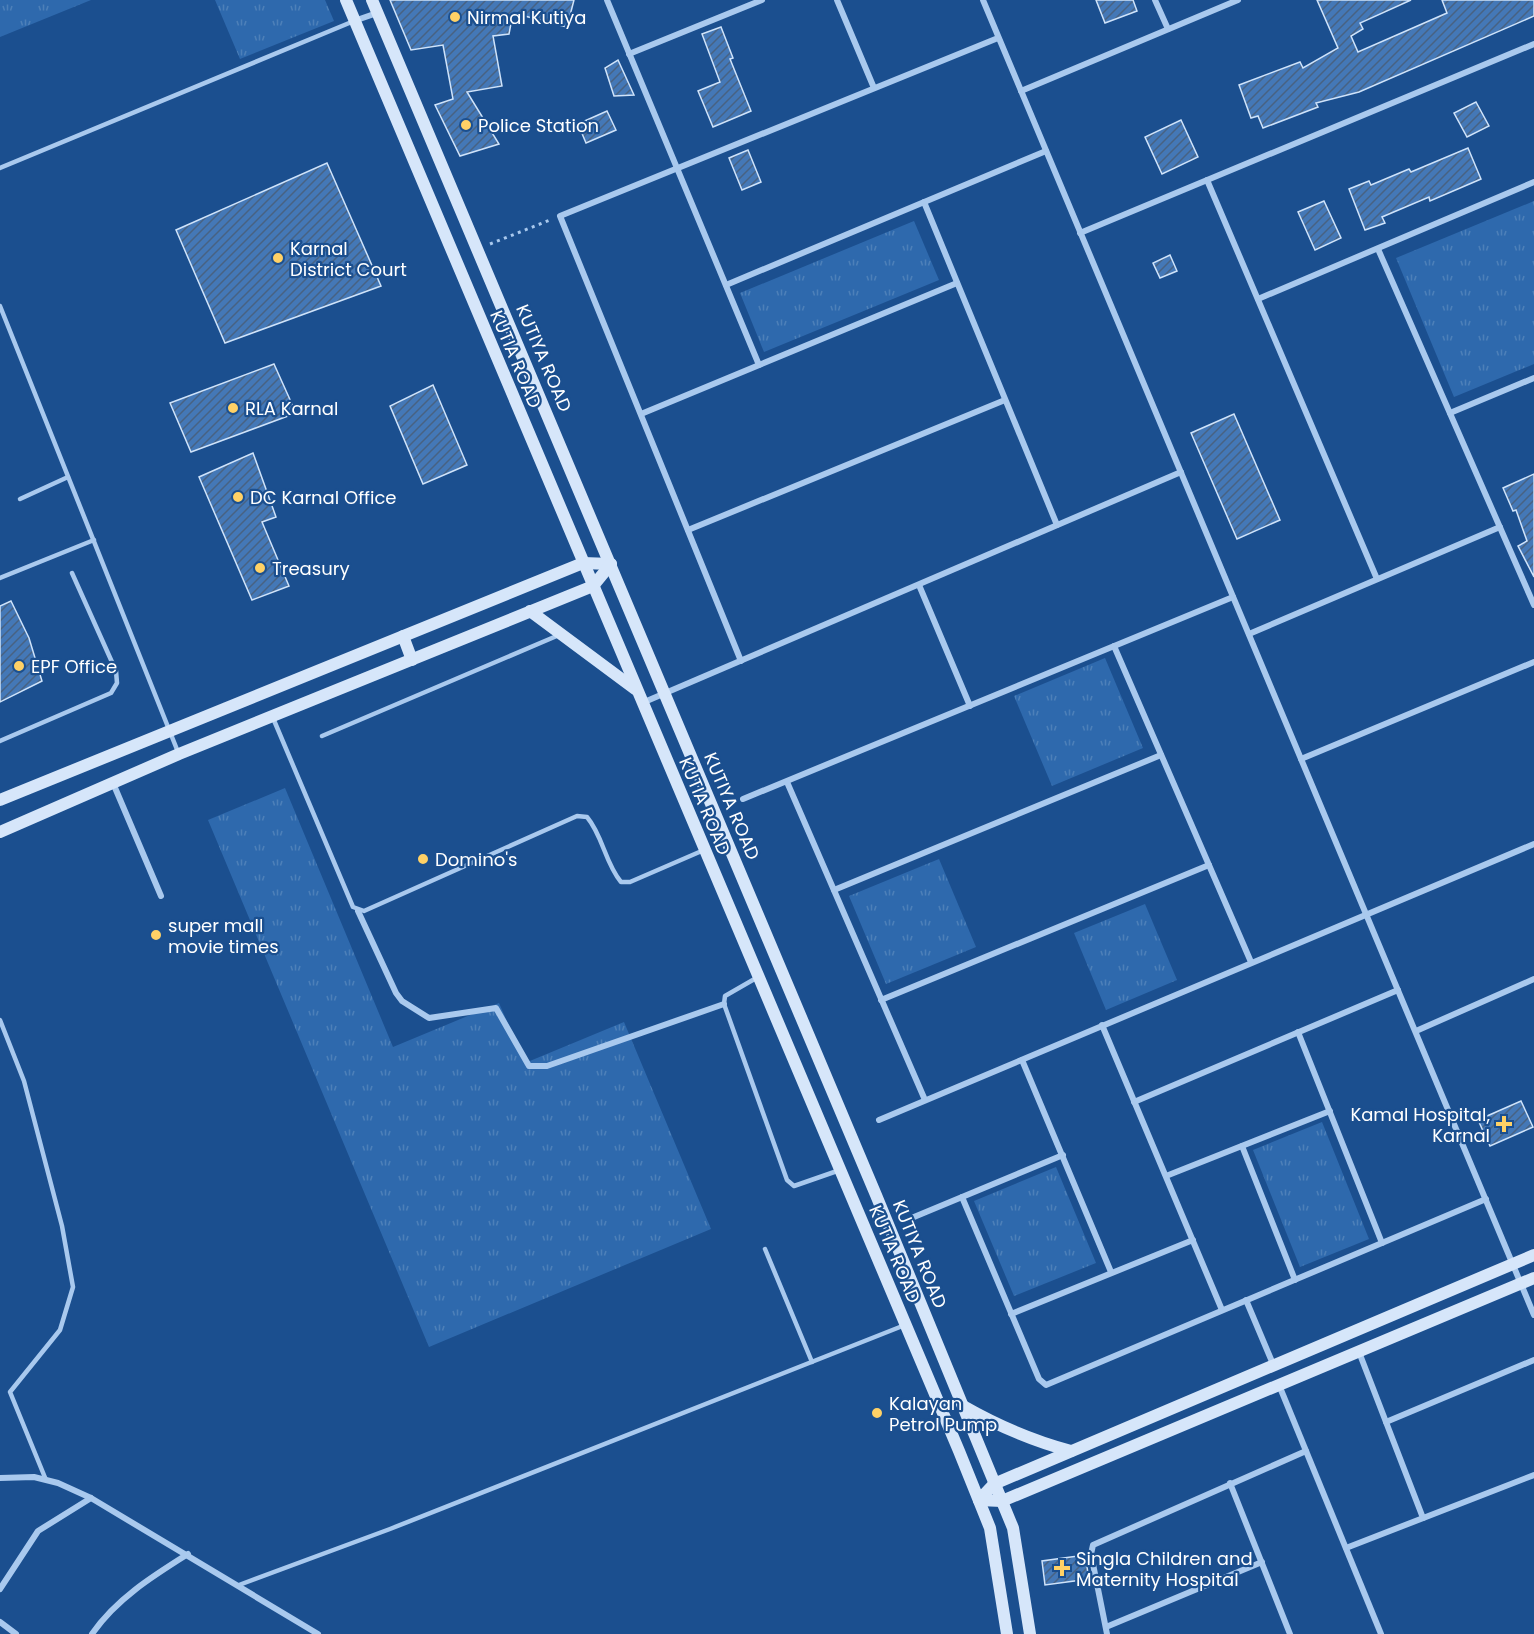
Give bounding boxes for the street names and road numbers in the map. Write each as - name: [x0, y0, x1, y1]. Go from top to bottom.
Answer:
- street label: KUTIYA ROAD: [510, 300, 578, 416]
- street label: KUTIA ROAD: [484, 306, 548, 412]
- street label: KUTIYA ROAD: [698, 748, 766, 864]
- street label: KUTIA ROAD: [673, 753, 737, 859]
- street label: KUTIYA ROAD: [887, 1196, 953, 1312]
- street label: KUTIA ROAD: [863, 1201, 927, 1307]

